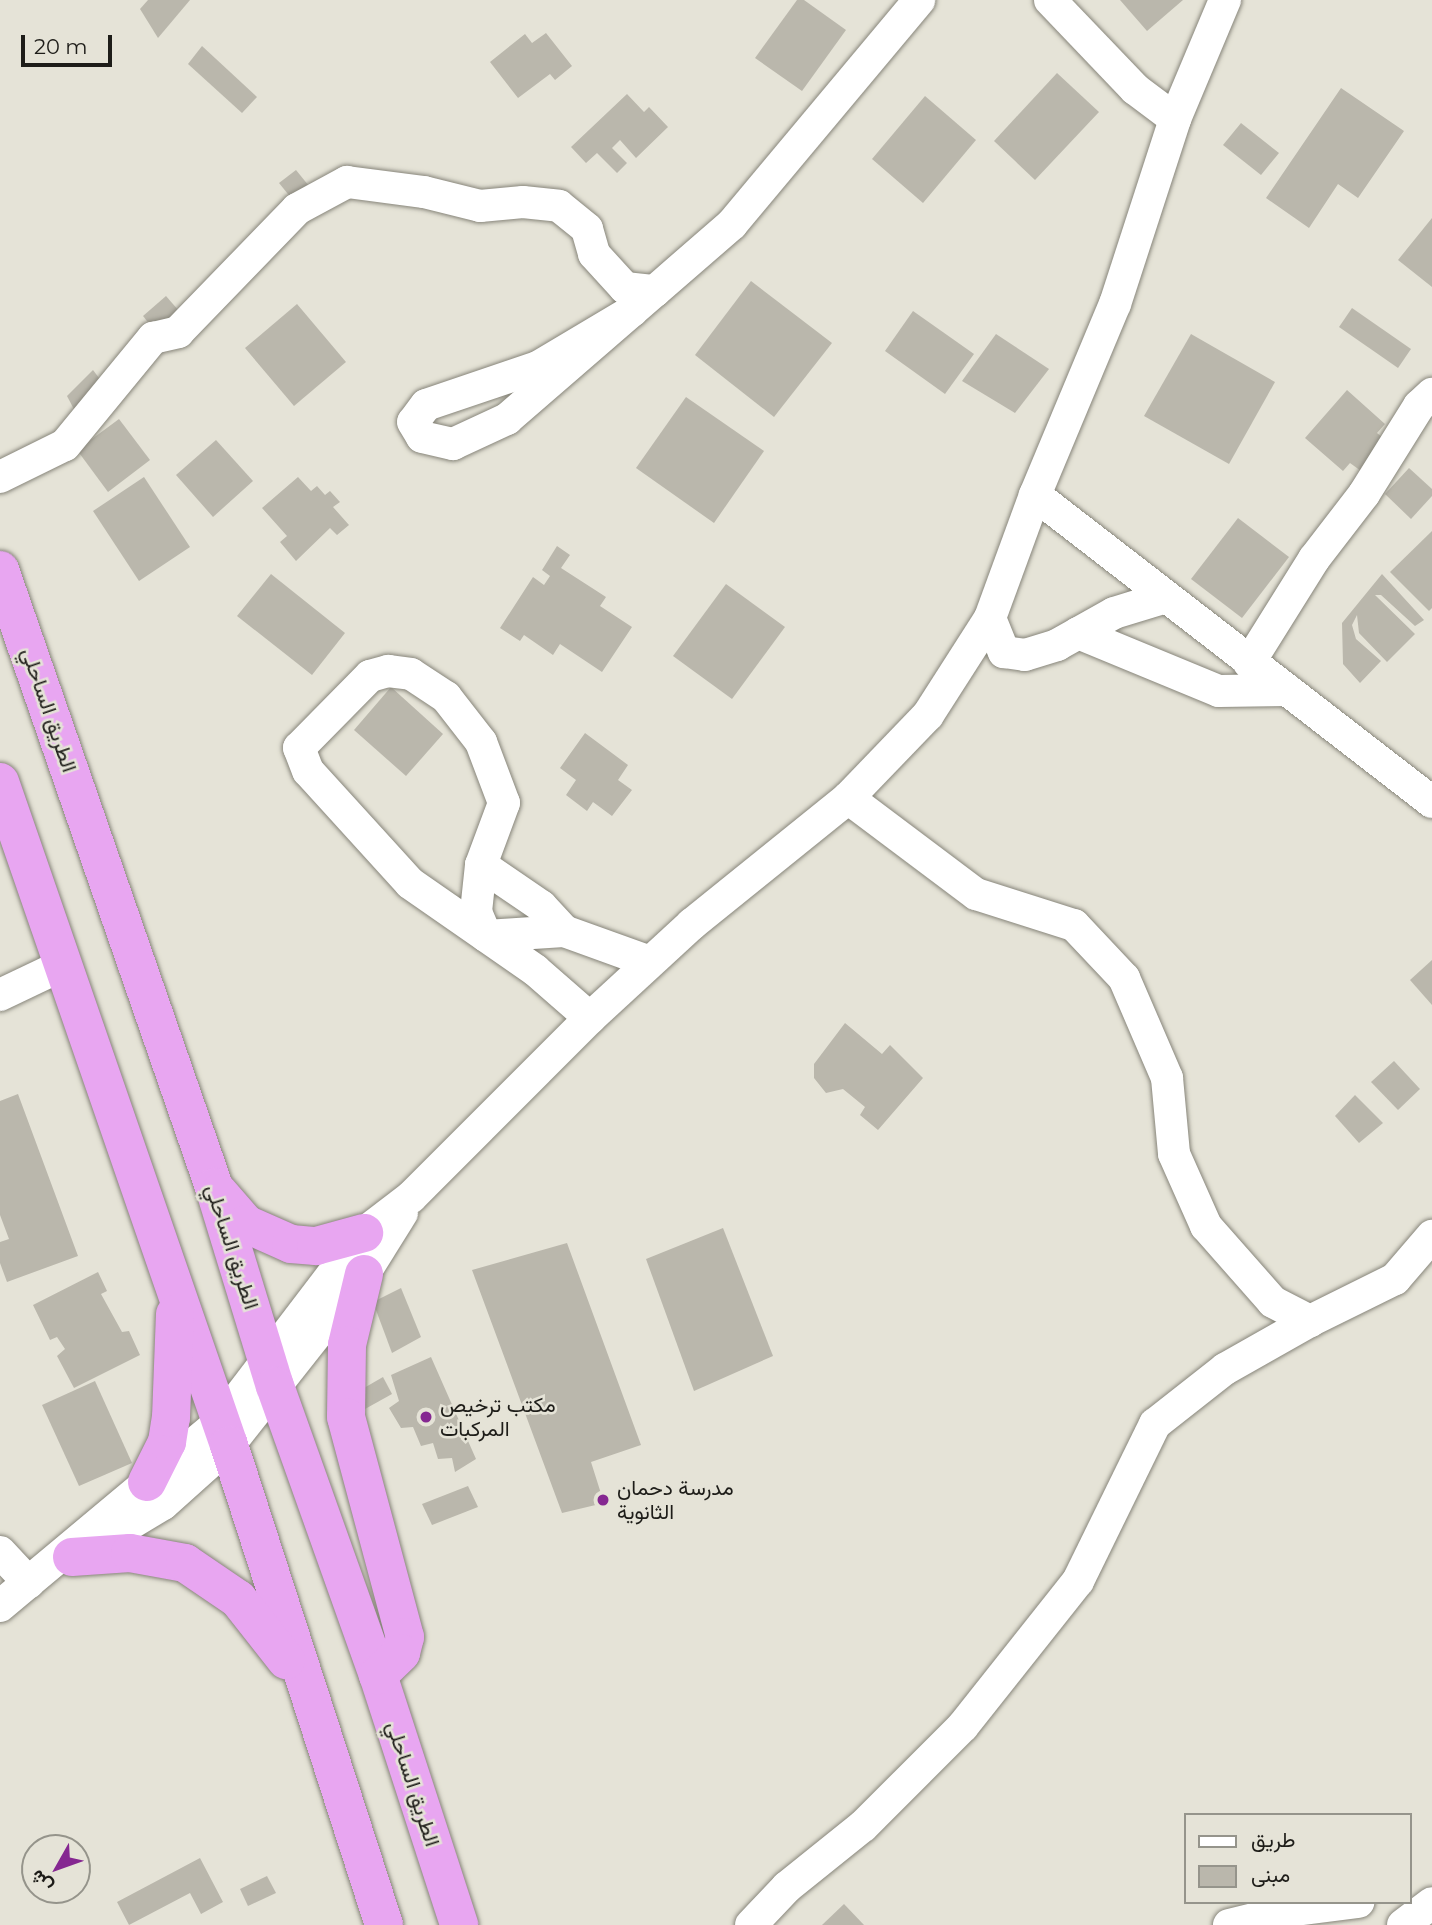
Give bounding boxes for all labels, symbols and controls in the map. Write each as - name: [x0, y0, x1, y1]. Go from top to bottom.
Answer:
- scale bar: [24, 21, 116, 65]
- text: 20 m: [34, 34, 88, 59]
- street label: الطريق الساحلي: [16, 644, 82, 776]
- street label: الطريق الساحلي: [200, 1181, 264, 1313]
- place label: مكتب ترخيص المركبات: [440, 1392, 556, 1442]
- marker: مكتب ترخيص المركبات: [418, 1409, 434, 1425]
- place label: مدرسة دحمان الثانوية: [617, 1475, 734, 1525]
- marker: مدرسة دحمان الثانوية: [595, 1492, 611, 1508]
- street label: الطريق الساحلي: [381, 1718, 445, 1850]
- legend: [1184, 1813, 1411, 1904]
- text: طريق: [1251, 1827, 1296, 1852]
- north arrow: [21, 1834, 91, 1904]
- text: مبنى: [1251, 1862, 1290, 1887]
- text: ش: [25, 1865, 57, 1898]

